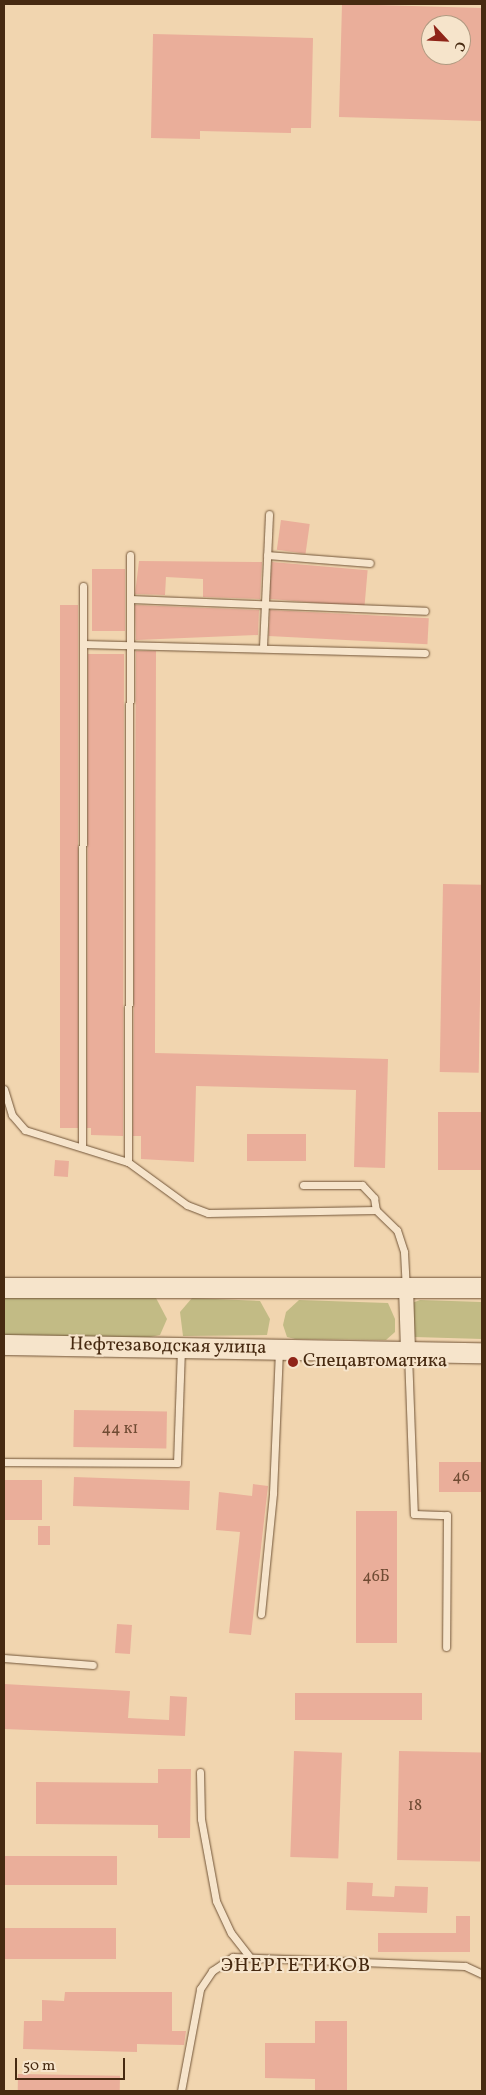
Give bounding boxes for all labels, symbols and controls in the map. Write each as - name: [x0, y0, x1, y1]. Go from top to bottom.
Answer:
- north arrow: [421, 15, 471, 65]
- text: С: [449, 38, 470, 54]
- street label: Нефтезаводская улица: [69, 1334, 267, 1360]
- place label: Спецавтоматика: [303, 1351, 447, 1373]
- marker: Спецавтоматика: [287, 1356, 299, 1368]
- house number: 44 к1: [101, 1419, 139, 1439]
- house number: 46: [452, 1467, 470, 1487]
- house number: 46Б: [362, 1567, 390, 1587]
- house number: 18: [408, 1796, 422, 1816]
- district label: ЭНЕРГЕТИКОВ: [219, 1954, 373, 1978]
- scale bar: [18, 2048, 128, 2080]
- text: 50 m: [23, 2056, 55, 2077]

